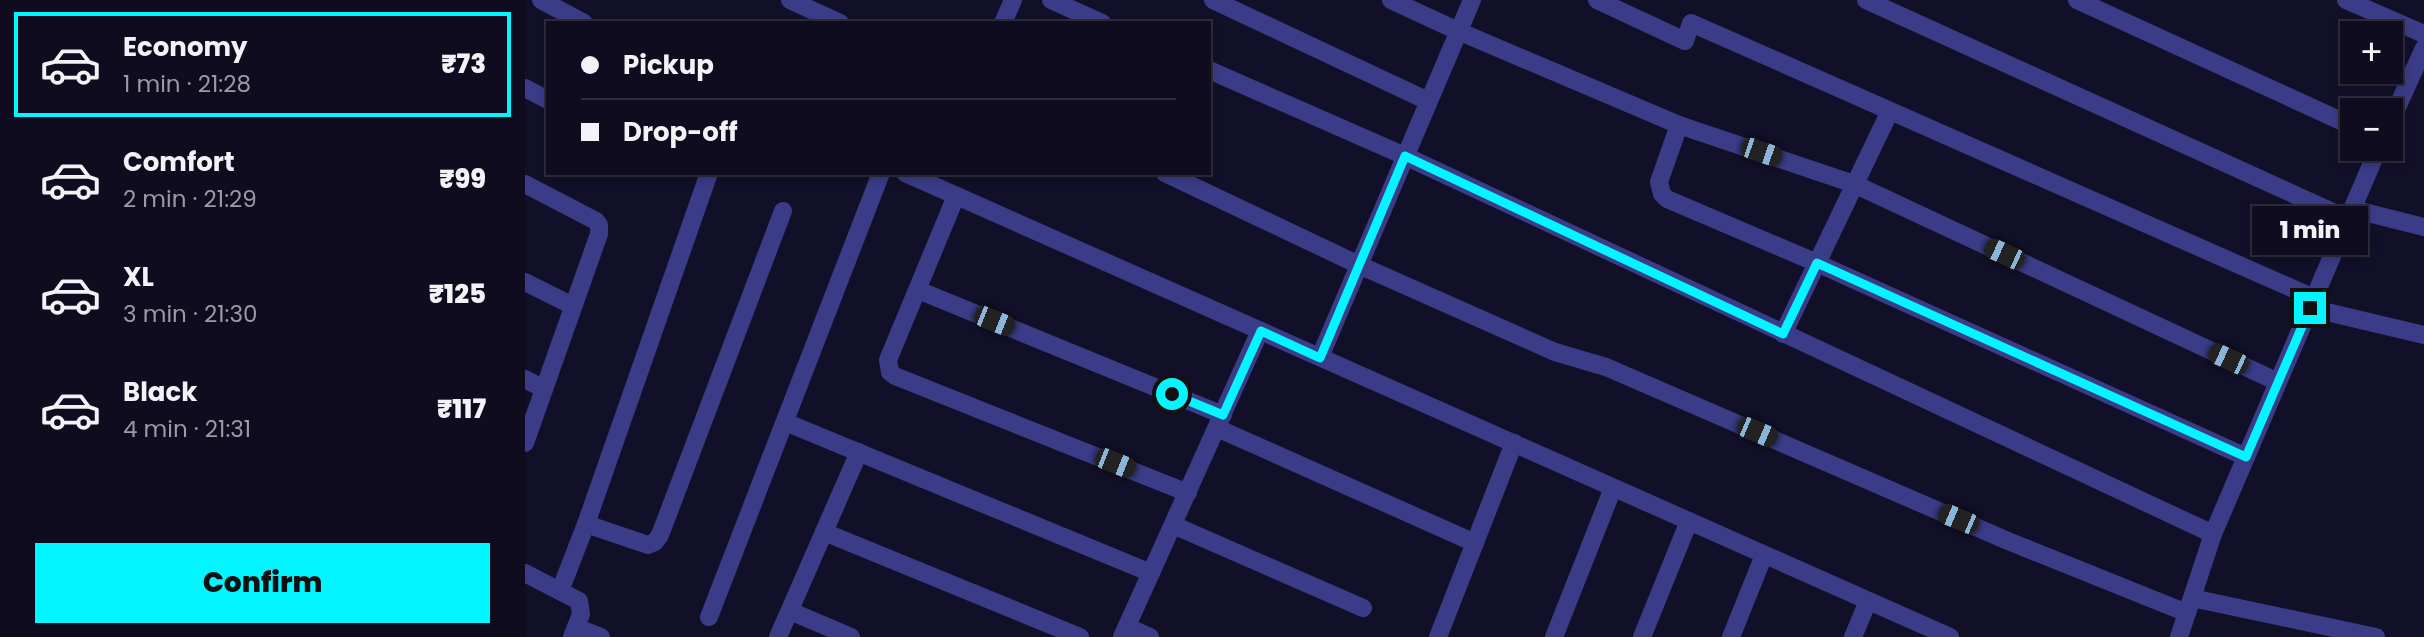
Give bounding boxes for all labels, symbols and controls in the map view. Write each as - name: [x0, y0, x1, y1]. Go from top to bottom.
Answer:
- map controls: [2340, 21, 2403, 161]
- button: +: [2340, 21, 2403, 84]
- text: Economy: [123, 29, 247, 65]
- icon: car: [39, 33, 102, 96]
- text: ₹73: [441, 46, 486, 82]
- text: Pickup: [623, 47, 714, 83]
- text: 1 min · 21:28: [123, 68, 251, 100]
- button: −: [2340, 98, 2403, 161]
- text: Drop-off: [623, 114, 738, 150]
- car: [1738, 135, 1785, 169]
- text: Comfort: [123, 144, 235, 180]
- icon: car: [39, 148, 102, 211]
- text: ₹99: [439, 161, 486, 197]
- text: 2 min · 21:29: [123, 183, 257, 215]
- callout: 1 min: [2252, 206, 2368, 256]
- text: 1 min: [2280, 214, 2340, 246]
- car: [1981, 236, 2028, 272]
- text: XL: [123, 259, 154, 295]
- icon: car: [39, 263, 102, 326]
- text: ₹125: [429, 276, 486, 312]
- route end: [2294, 292, 2326, 324]
- text: 3 min · 21:30: [123, 298, 257, 330]
- car: [971, 303, 1018, 339]
- car: [2205, 341, 2252, 377]
- text: Black: [123, 374, 197, 410]
- icon: car: [39, 378, 102, 441]
- route start: [1156, 378, 1188, 410]
- text: ₹117: [437, 391, 486, 427]
- text: 4 min · 21:31: [123, 413, 251, 445]
- car: [1734, 414, 1781, 450]
- car: [1092, 445, 1139, 481]
- car: [1935, 501, 1982, 537]
- button: Confirm: [35, 543, 490, 623]

